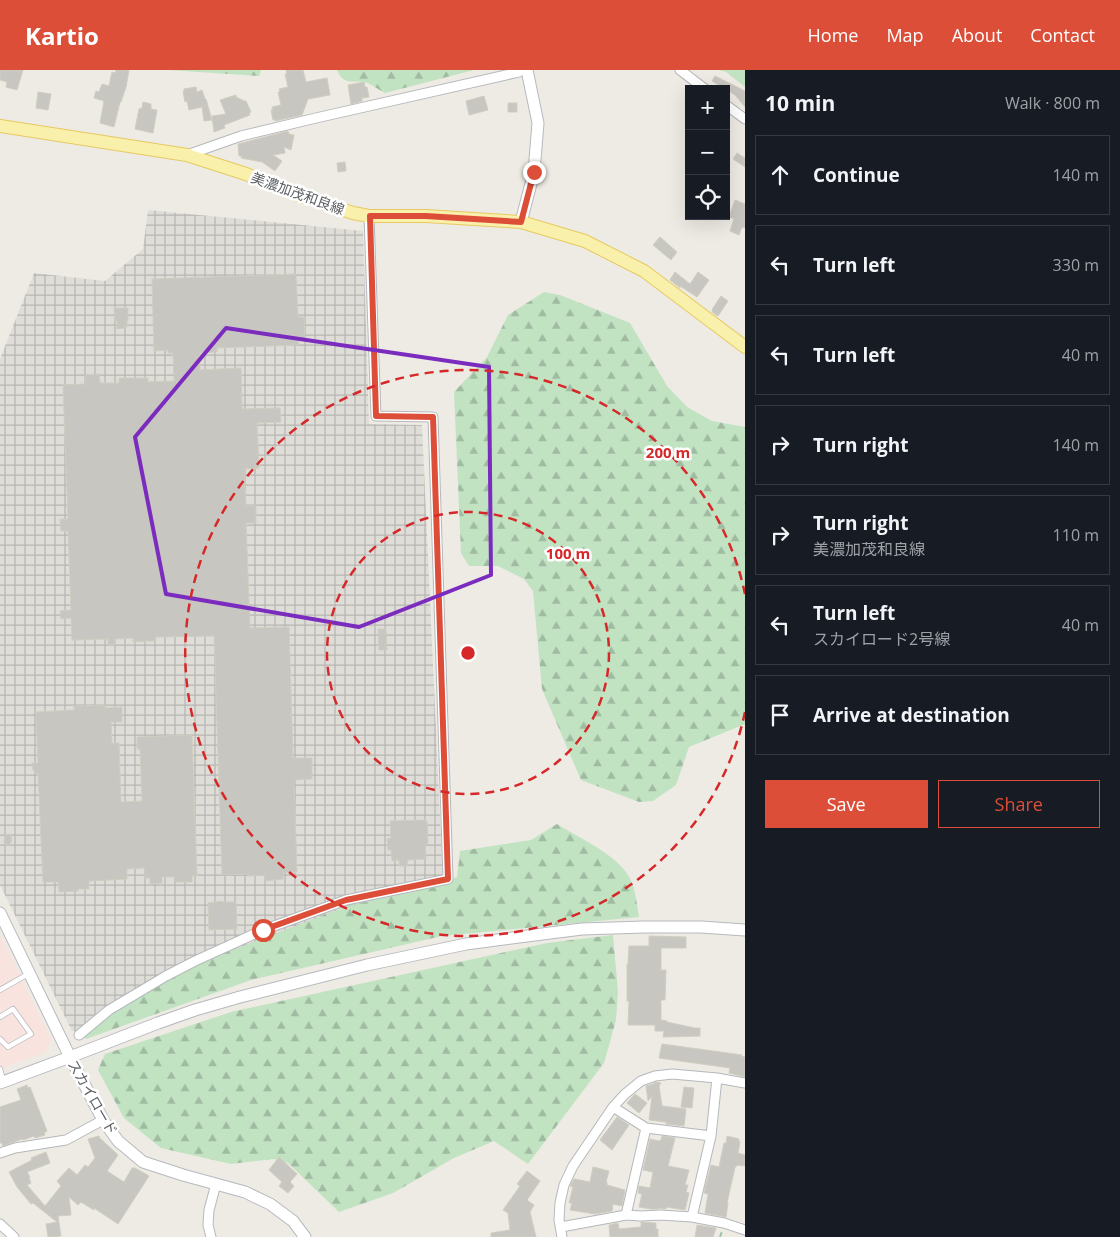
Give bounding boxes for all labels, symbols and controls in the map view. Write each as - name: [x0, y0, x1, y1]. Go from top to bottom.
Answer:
- text: Kartio: [25, 19, 99, 52]
- text: Home: [808, 23, 858, 47]
- text: Map: [886, 23, 924, 47]
- text: About: [952, 23, 1002, 47]
- text: Contact: [1030, 23, 1095, 47]
- map controls: [685, 85, 730, 220]
- button: +: [685, 85, 730, 130]
- text: 10 min: [765, 89, 835, 117]
- text: Walk · 800 m: [1005, 92, 1100, 114]
- button: −: [685, 130, 730, 175]
- route end: [523, 161, 546, 184]
- icon: ahead: [766, 161, 794, 189]
- text: Continue: [813, 162, 900, 188]
- text: 140 m: [1053, 164, 1099, 186]
- street label: 美濃加茂和良線: [249, 167, 347, 219]
- button: locate: [685, 175, 730, 220]
- icon: left: [766, 251, 794, 279]
- text: Turn left: [813, 252, 895, 278]
- text: 330 m: [1053, 254, 1099, 276]
- icon: left: [766, 341, 794, 369]
- text: Turn left: [813, 342, 895, 368]
- text: 40 m: [1062, 344, 1099, 366]
- icon: right: [766, 431, 794, 459]
- text: Turn right: [813, 432, 908, 458]
- text: 140 m: [1053, 434, 1099, 456]
- text: 200 m: [646, 442, 690, 462]
- text: Turn right: [813, 510, 908, 536]
- icon: right: [766, 521, 794, 549]
- text: 110 m: [1053, 524, 1099, 546]
- text: 美濃加茂和良線: [813, 538, 925, 560]
- text: 100 m: [546, 543, 590, 563]
- text: Turn left: [813, 600, 895, 626]
- icon: left: [766, 611, 794, 639]
- text: 40 m: [1062, 614, 1099, 636]
- text: スカイロード2号線: [813, 628, 950, 650]
- centre of rings: [459, 644, 477, 662]
- icon: arrive: [766, 701, 794, 729]
- text: Arrive at destination: [813, 702, 1010, 728]
- button: Save: [765, 780, 928, 828]
- button: Share: [938, 780, 1100, 828]
- route start: [252, 919, 275, 942]
- street label: スカイロード: [64, 1056, 122, 1138]

